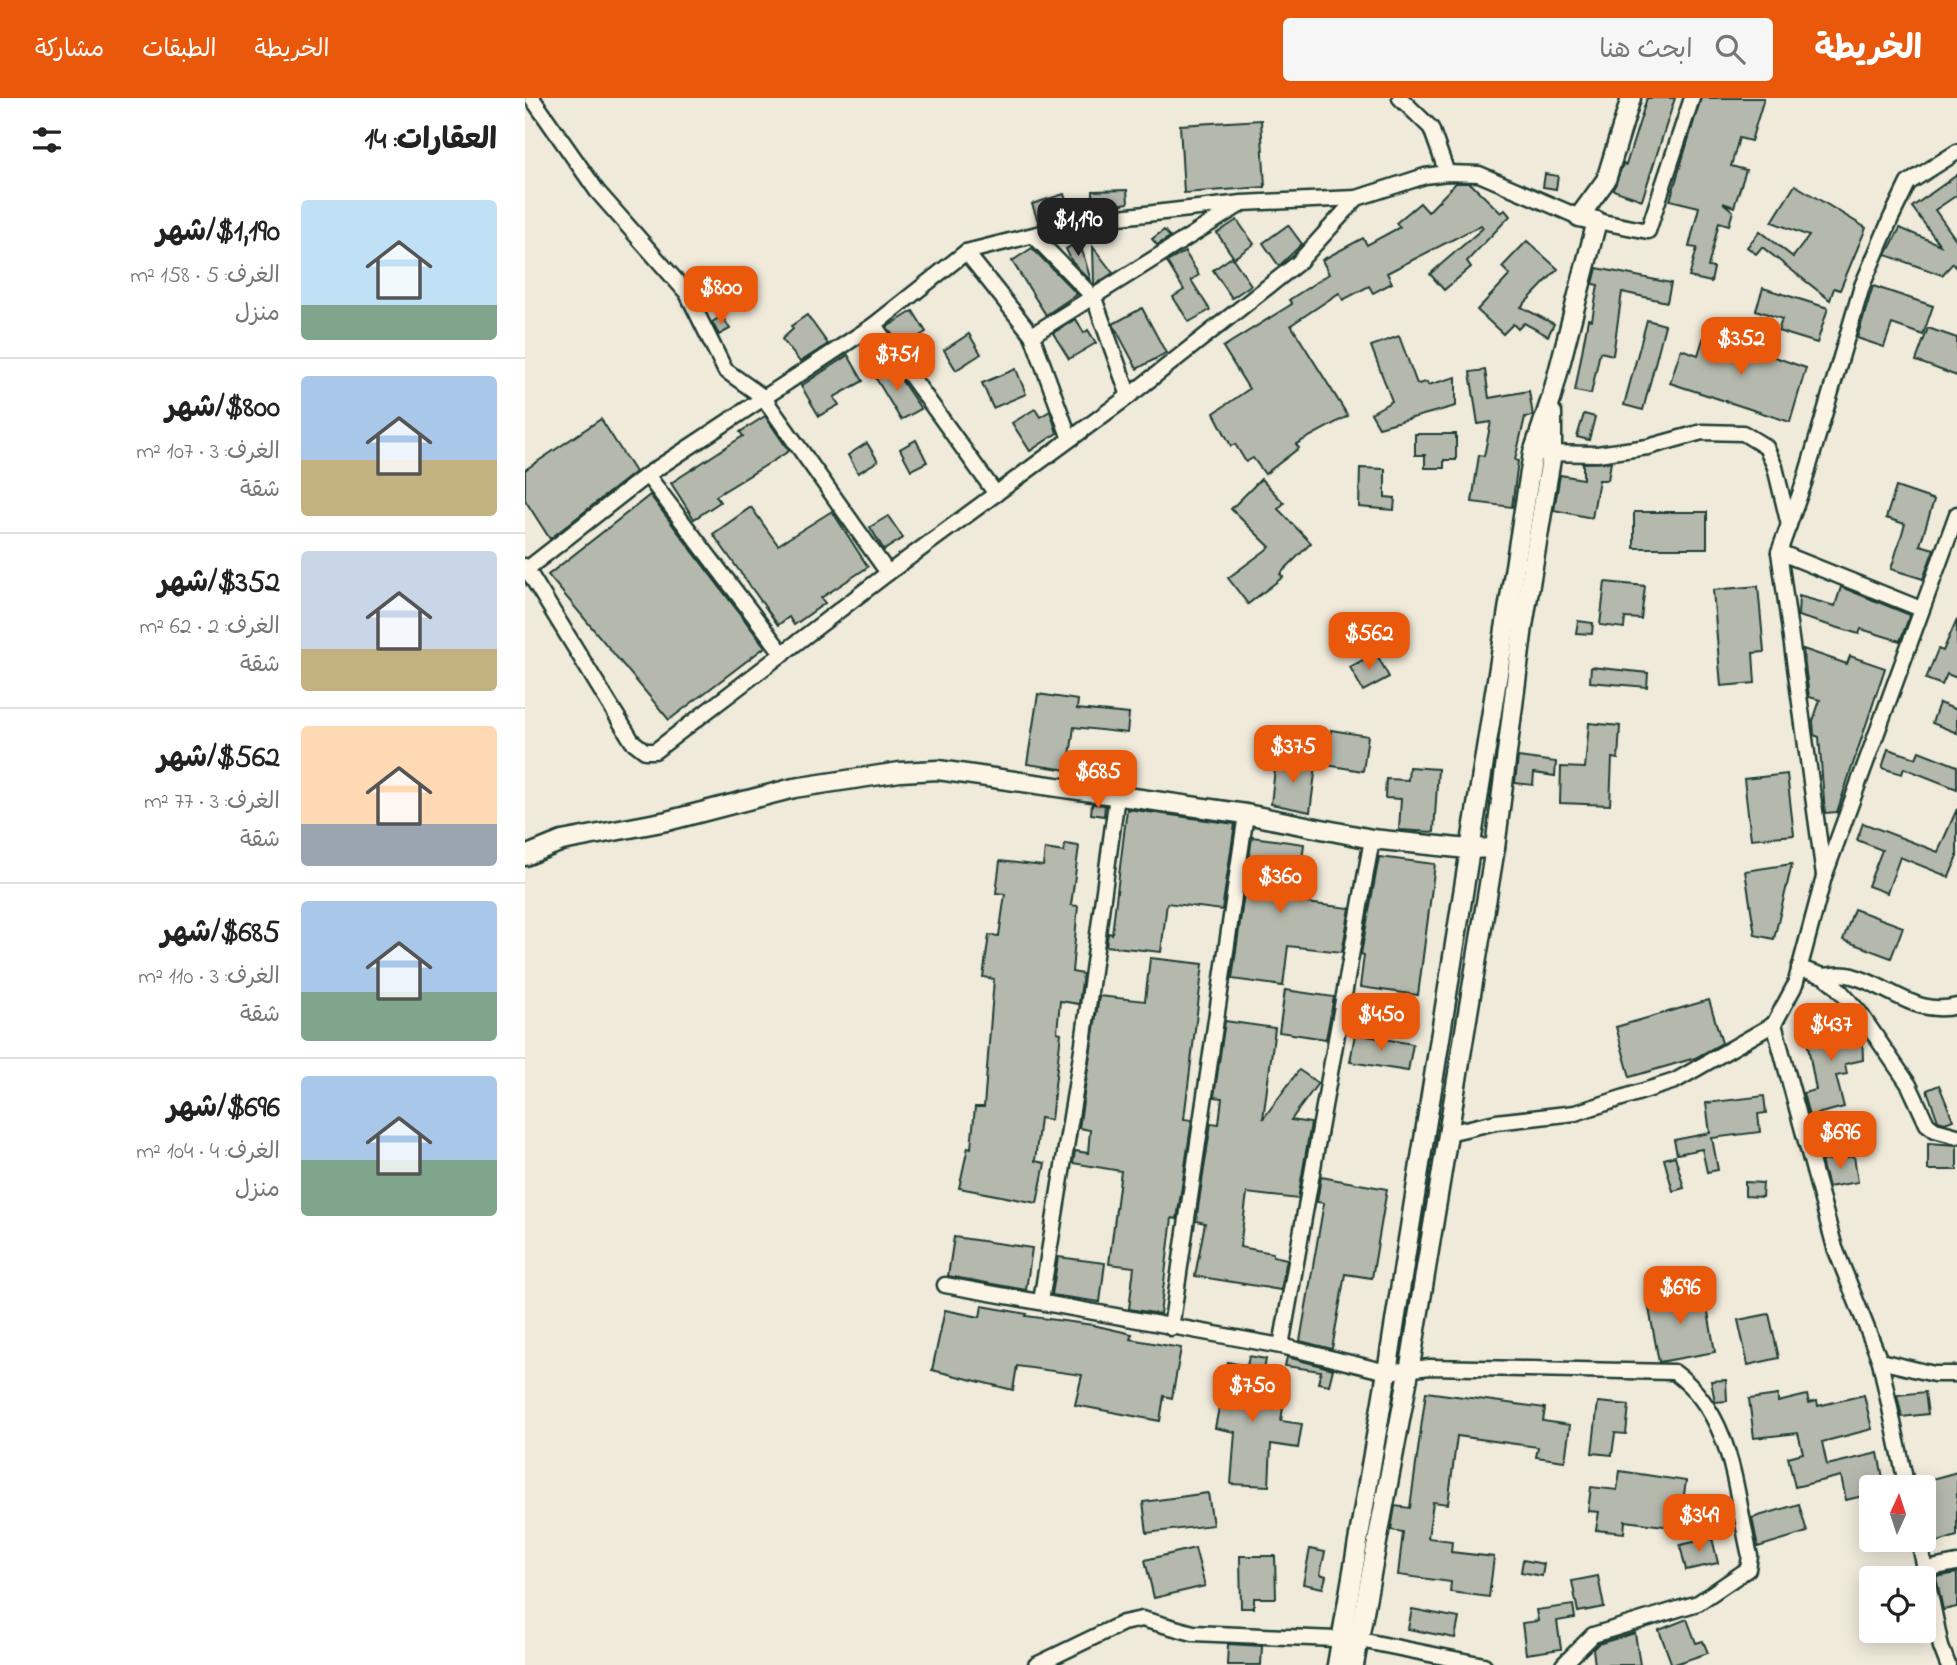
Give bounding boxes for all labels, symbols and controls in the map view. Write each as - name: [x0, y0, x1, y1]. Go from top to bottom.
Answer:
- search box: [1283, 18, 1773, 81]
- text: الخريطة: [1815, 26, 1922, 74]
- icon: search: [1711, 30, 1749, 68]
- text: ابحث هنا: [1599, 32, 1693, 70]
- text: مشاركة: [35, 33, 104, 68]
- text: الطبقات: [142, 33, 217, 68]
- text: الخريطة: [255, 33, 329, 68]
- text: العقارات: 14: [365, 119, 497, 163]
- icon: filters: [28, 121, 66, 159]
- pin: $1,190: [1021, 198, 1135, 258]
- text: $1,190: [1053, 204, 1103, 237]
- text: $1,190/شهر: [156, 211, 280, 255]
- icon: home: [357, 228, 441, 312]
- text: الغرف: 5 · 158 m²: [130, 260, 280, 293]
- pin: $800: [680, 266, 762, 326]
- text: $800: [700, 272, 742, 305]
- text: منزل: [235, 298, 280, 331]
- pin: $352: [1700, 317, 1782, 377]
- text: $352: [1717, 323, 1765, 356]
- pin: $751: [856, 334, 938, 393]
- text: $751: [875, 339, 919, 372]
- text: $800/شهر: [166, 387, 280, 431]
- icon: home: [357, 404, 441, 488]
- text: الغرف: 3 · 107 m²: [136, 436, 280, 469]
- text: شقة: [240, 474, 280, 507]
- text: $352/شهر: [158, 562, 280, 606]
- icon: home: [357, 579, 441, 663]
- text: الغرف: 2 · 62 m²: [139, 611, 280, 644]
- pin: $562: [1328, 612, 1410, 672]
- text: $562: [1345, 618, 1393, 651]
- text: شقة: [240, 649, 280, 682]
- pin: $375: [1252, 726, 1334, 785]
- text: $375: [1270, 731, 1316, 764]
- text: $562/شهر: [157, 737, 280, 781]
- pin: $685: [1057, 750, 1139, 810]
- icon: home: [357, 754, 441, 838]
- text: $685: [1075, 756, 1121, 789]
- text: الغرف: 3 · 77 m²: [144, 786, 280, 819]
- text: شقة: [240, 824, 280, 857]
- pin: $360: [1239, 856, 1321, 915]
- text: $360: [1258, 861, 1302, 894]
- text: $685/شهر: [161, 912, 280, 956]
- icon: home: [357, 929, 441, 1013]
- text: الغرف: 3 · 110 m²: [138, 961, 280, 994]
- pin: $450: [1340, 993, 1422, 1053]
- text: شقة: [240, 999, 280, 1032]
- text: $450: [1358, 999, 1404, 1032]
- pin: $437: [1790, 1004, 1872, 1063]
- text: $437: [1810, 1009, 1852, 1042]
- text: $696/شهر: [167, 1087, 280, 1131]
- icon: home: [357, 1104, 441, 1188]
- pin: $696: [1799, 1112, 1881, 1171]
- text: $696: [1819, 1117, 1861, 1150]
- text: الغرف: 4 · 104 m²: [136, 1136, 280, 1169]
- text: منزل: [235, 1174, 280, 1207]
- pin: $696: [1639, 1266, 1721, 1326]
- text: $696: [1659, 1272, 1701, 1305]
- pin: $750: [1211, 1364, 1293, 1424]
- text: $750: [1229, 1370, 1275, 1403]
- north arrow: [1859, 1475, 1935, 1552]
- map controls: [1859, 1475, 1936, 1643]
- pin: $349: [1658, 1494, 1740, 1554]
- text: $349: [1679, 1500, 1719, 1533]
- button: locate: [1859, 1566, 1936, 1643]

